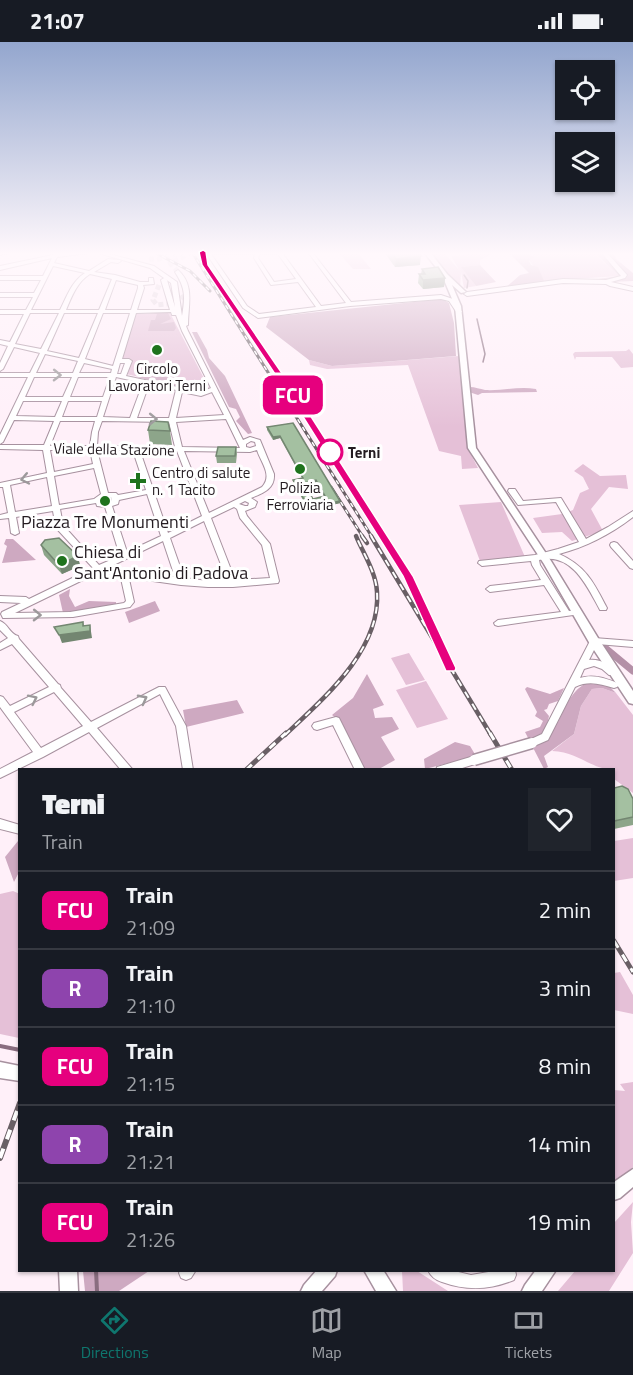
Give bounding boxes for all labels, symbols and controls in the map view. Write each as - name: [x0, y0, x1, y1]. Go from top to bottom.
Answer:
- text: 21:07: [30, 4, 85, 38]
- map controls: [555, 60, 615, 192]
- button: locate: [555, 60, 615, 120]
- button: layers: [555, 132, 615, 192]
- marker: Circolo Lavoratori Terni: [150, 343, 164, 357]
- place label: Circolo Lavoratori Terni: [108, 357, 206, 397]
- one-way arrow: [53, 369, 62, 381]
- line badge: FCU: [258, 376, 328, 414]
- text: FCU: [275, 379, 311, 411]
- one-way arrow: [148, 413, 157, 425]
- street label: Viale della Stazione: [53, 436, 175, 462]
- marker: Terni: [317, 439, 343, 465]
- place label: Terni: [348, 441, 380, 464]
- place label: Centro di salute n. 1 Tacito: [152, 461, 250, 501]
- marker: Polizia Ferroviaria: [293, 462, 307, 476]
- one-way arrow: [20, 472, 30, 485]
- marker: Centro di salute n. 1 Tacito: [129, 472, 147, 490]
- place label: Polizia Ferroviaria: [266, 476, 334, 516]
- marker: Piazza Tre Monumenti: [98, 494, 112, 508]
- place label: Piazza Tre Monumenti: [21, 508, 189, 535]
- place label: Chiesa di Sant'Antonio di Padova: [74, 538, 248, 586]
- marker: Chiesa di Sant'Antonio di Padova: [55, 554, 69, 568]
- one-way arrow: [32, 609, 41, 621]
- one-way arrow: [26, 695, 37, 707]
- one-way arrow: [137, 695, 147, 706]
- text: Terni: [42, 782, 105, 825]
- button: heart: [528, 788, 591, 851]
- text: Train: [42, 826, 83, 857]
- text: Train: [126, 878, 174, 912]
- text: 2 min: [539, 893, 591, 927]
- text: FCU: [57, 894, 93, 926]
- text: 21:09: [126, 912, 175, 943]
- text: Train: [126, 956, 174, 990]
- text: 3 min: [539, 971, 591, 1005]
- text: R: [68, 972, 82, 1004]
- text: 21:10: [126, 990, 175, 1021]
- text: Train: [126, 1034, 174, 1068]
- text: 8 min: [539, 1049, 591, 1083]
- text: FCU: [57, 1050, 93, 1082]
- text: 21:15: [126, 1068, 175, 1099]
- text: Train: [126, 1112, 174, 1146]
- text: 14 min: [526, 1127, 591, 1161]
- text: R: [68, 1128, 82, 1160]
- text: 21:21: [126, 1146, 175, 1177]
- text: Train: [126, 1190, 174, 1224]
- text: 19 min: [526, 1205, 591, 1239]
- text: FCU: [57, 1206, 93, 1238]
- text: 21:26: [126, 1224, 175, 1255]
- tab: Directions: [81, 1304, 149, 1364]
- tab: Map: [310, 1304, 343, 1364]
- tab: Tickets: [505, 1304, 552, 1364]

